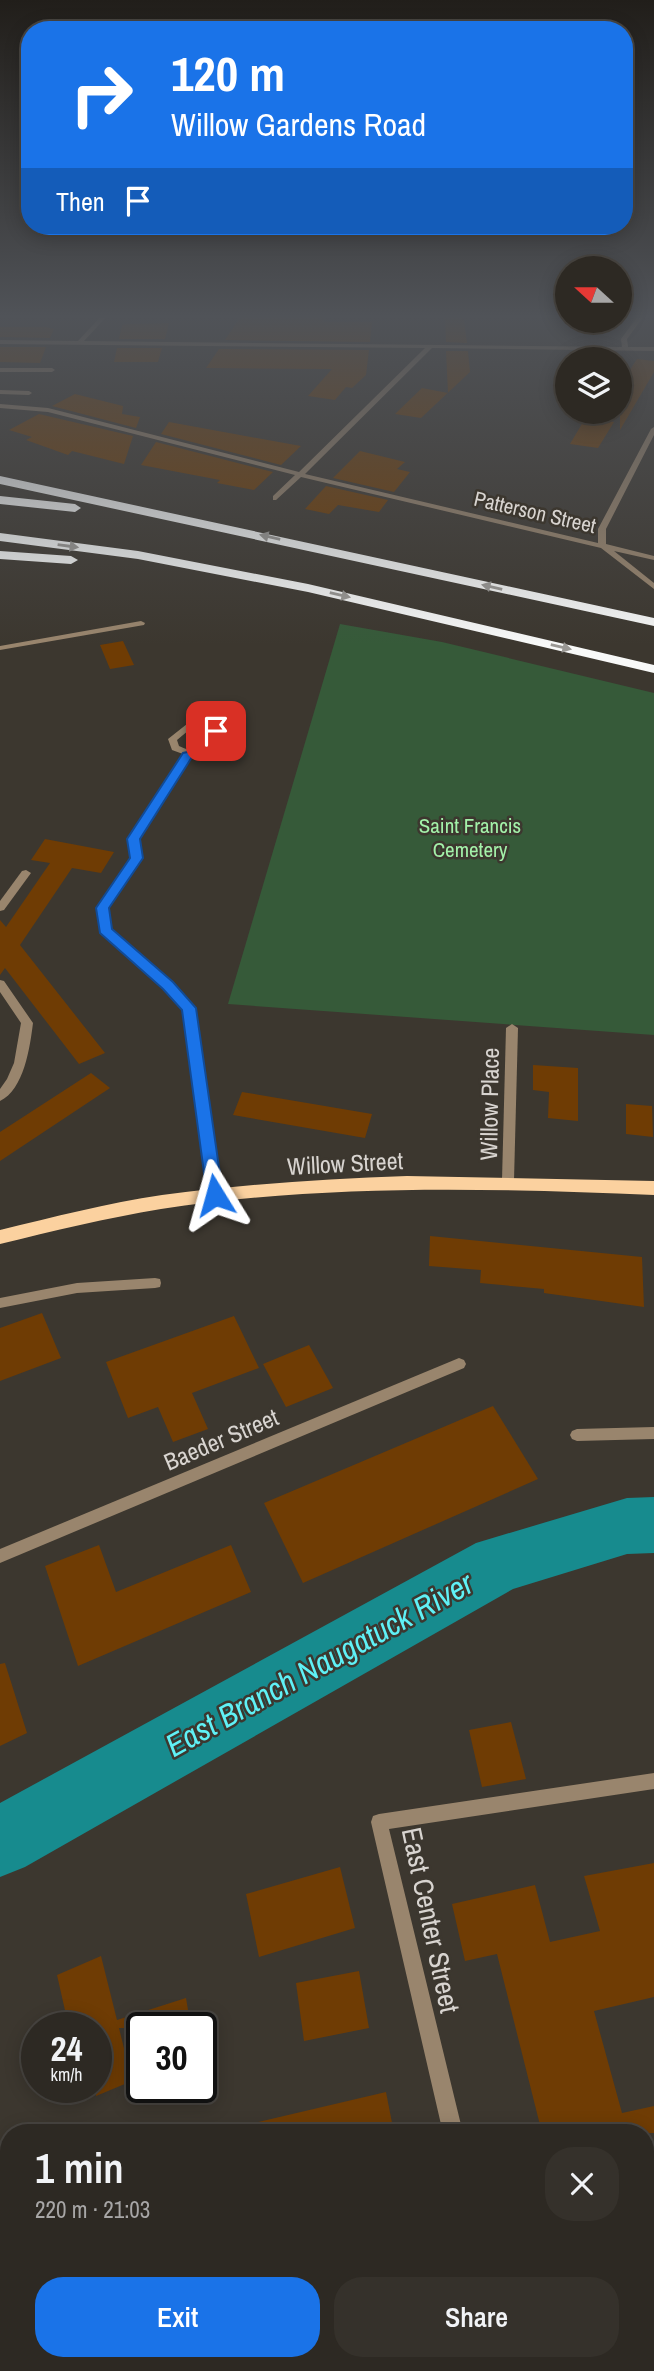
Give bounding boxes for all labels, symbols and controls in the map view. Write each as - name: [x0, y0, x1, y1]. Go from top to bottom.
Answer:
- text: 120 m: [171, 40, 285, 106]
- icon: right: [56, 49, 147, 140]
- text: Willow Gardens Road: [171, 103, 426, 146]
- icon: arrive: [119, 182, 157, 220]
- text: Then: [56, 184, 105, 219]
- north arrow: [555, 256, 632, 332]
- map controls: [555, 256, 632, 424]
- button: layers: [555, 347, 632, 424]
- street label: Patterson Street: [471, 484, 599, 540]
- one-way arrow: [259, 531, 281, 542]
- one-way arrow: [57, 540, 79, 551]
- one-way arrow: [480, 581, 502, 592]
- one-way arrow: [329, 590, 351, 601]
- one-way arrow: [550, 642, 572, 653]
- pin: [186, 701, 246, 761]
- icon: arrive: [197, 712, 235, 750]
- park label: Saint Francis Cemetery: [419, 811, 521, 864]
- street label: Willow Place: [472, 1047, 506, 1161]
- street label: Willow Street: [286, 1144, 404, 1182]
- position arrow: [178, 1158, 252, 1232]
- street label: Baeder Street: [159, 1400, 284, 1477]
- water label: East Branch Naugatuck River: [157, 1561, 482, 1767]
- street label: East Center Street: [393, 1824, 469, 2016]
- speed limit sign: 30: [126, 2012, 217, 2103]
- text: 24: [51, 2025, 82, 2072]
- text: km/h: [51, 2062, 83, 2087]
- text: 1 min: [35, 2140, 124, 2196]
- button: close: [545, 2147, 619, 2221]
- text: 220 m · 21:03: [35, 2194, 150, 2225]
- button: Exit: [35, 2277, 320, 2357]
- button: Share: [334, 2277, 619, 2357]

